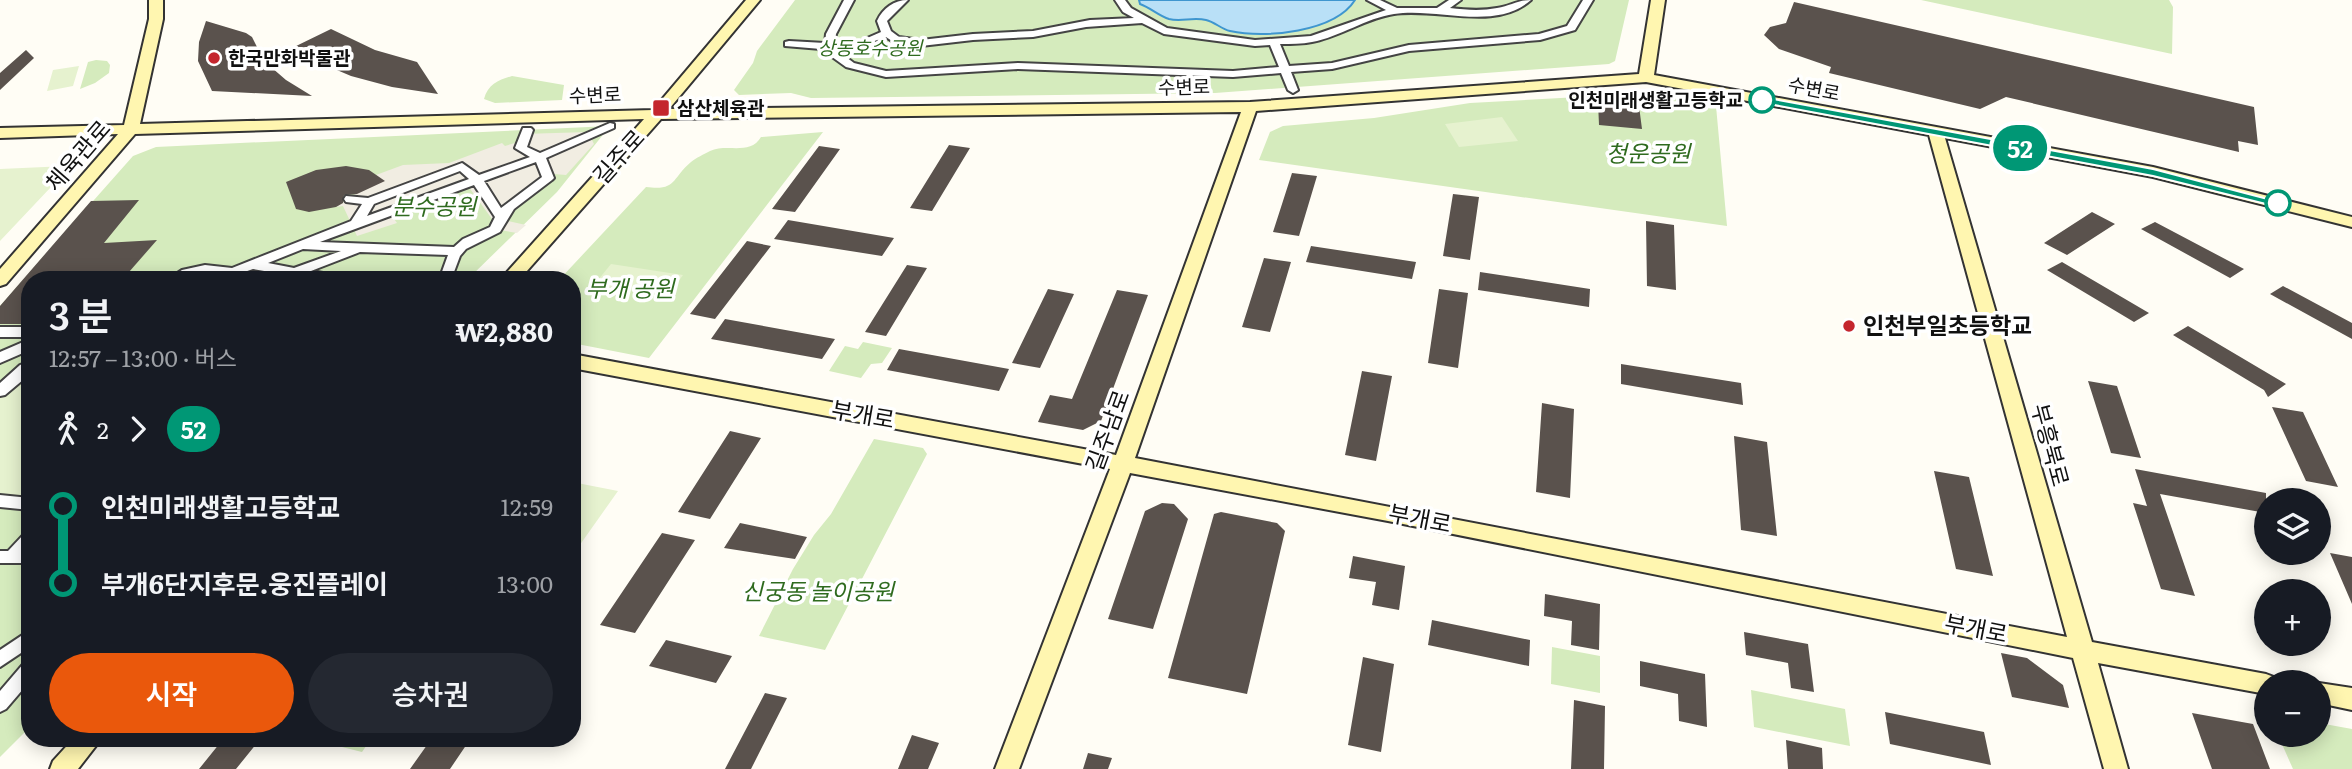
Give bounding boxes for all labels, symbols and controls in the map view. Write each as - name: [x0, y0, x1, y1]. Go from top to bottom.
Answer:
- park label: 상동호수공원: [818, 33, 924, 61]
- place label: 한국만화박물관: [228, 43, 351, 71]
- marker: 한국만화박물관: [206, 50, 222, 66]
- street label: 수변로: [1786, 69, 1843, 107]
- street label: 수변로: [1158, 72, 1210, 100]
- street label: 수변로: [568, 79, 622, 109]
- place label: 인천미래생활고등학교: [1568, 85, 1743, 113]
- marker: 인천미래생활고등학교: [1749, 87, 1775, 113]
- place label: 삼산체육관: [677, 93, 765, 121]
- marker: 삼산체육관: [651, 98, 671, 118]
- street label: 체육관로: [36, 112, 117, 198]
- street label: 길주로: [584, 121, 651, 191]
- line badge: 52: [1988, 125, 2052, 171]
- text: 52: [2007, 130, 2033, 165]
- park label: 청운공원: [1606, 135, 1692, 169]
- park label: 분수공원: [392, 188, 478, 222]
- unlabelled marker: [2265, 190, 2291, 216]
- park label: 부개 공원: [585, 270, 676, 304]
- text: 3 분: [49, 285, 113, 342]
- place label: 인천부일초등학교: [1863, 307, 2032, 341]
- text: ₩2,880: [455, 311, 553, 350]
- marker: 인천부일초등학교: [1841, 318, 1857, 334]
- text: 12:57 – 13:00 · 버스: [49, 340, 237, 374]
- street label: 길주남로: [1076, 385, 1137, 476]
- street label: 부개로: [829, 391, 898, 435]
- street label: 부흥북로: [2025, 399, 2079, 490]
- icon: walk: [49, 410, 87, 448]
- icon: forward: [119, 410, 157, 448]
- text: 52: [181, 411, 206, 446]
- text: 2: [97, 412, 109, 446]
- text: 인천미래생활고등학교: [101, 486, 340, 525]
- map controls: [2254, 488, 2331, 747]
- button: layers: [2254, 488, 2331, 565]
- text: 12:59: [501, 489, 553, 523]
- street label: 부개로: [1386, 494, 1455, 540]
- text: 부개6단지후문.웅진플레이: [101, 563, 388, 602]
- text: 13:00: [497, 566, 553, 600]
- park label: 신궁동 놀이공원: [742, 573, 896, 607]
- button: +: [2254, 579, 2331, 656]
- street label: 부개로: [1942, 604, 2011, 650]
- button: 시작: [49, 653, 294, 733]
- button: 승차권: [308, 653, 553, 733]
- button: −: [2254, 670, 2331, 747]

